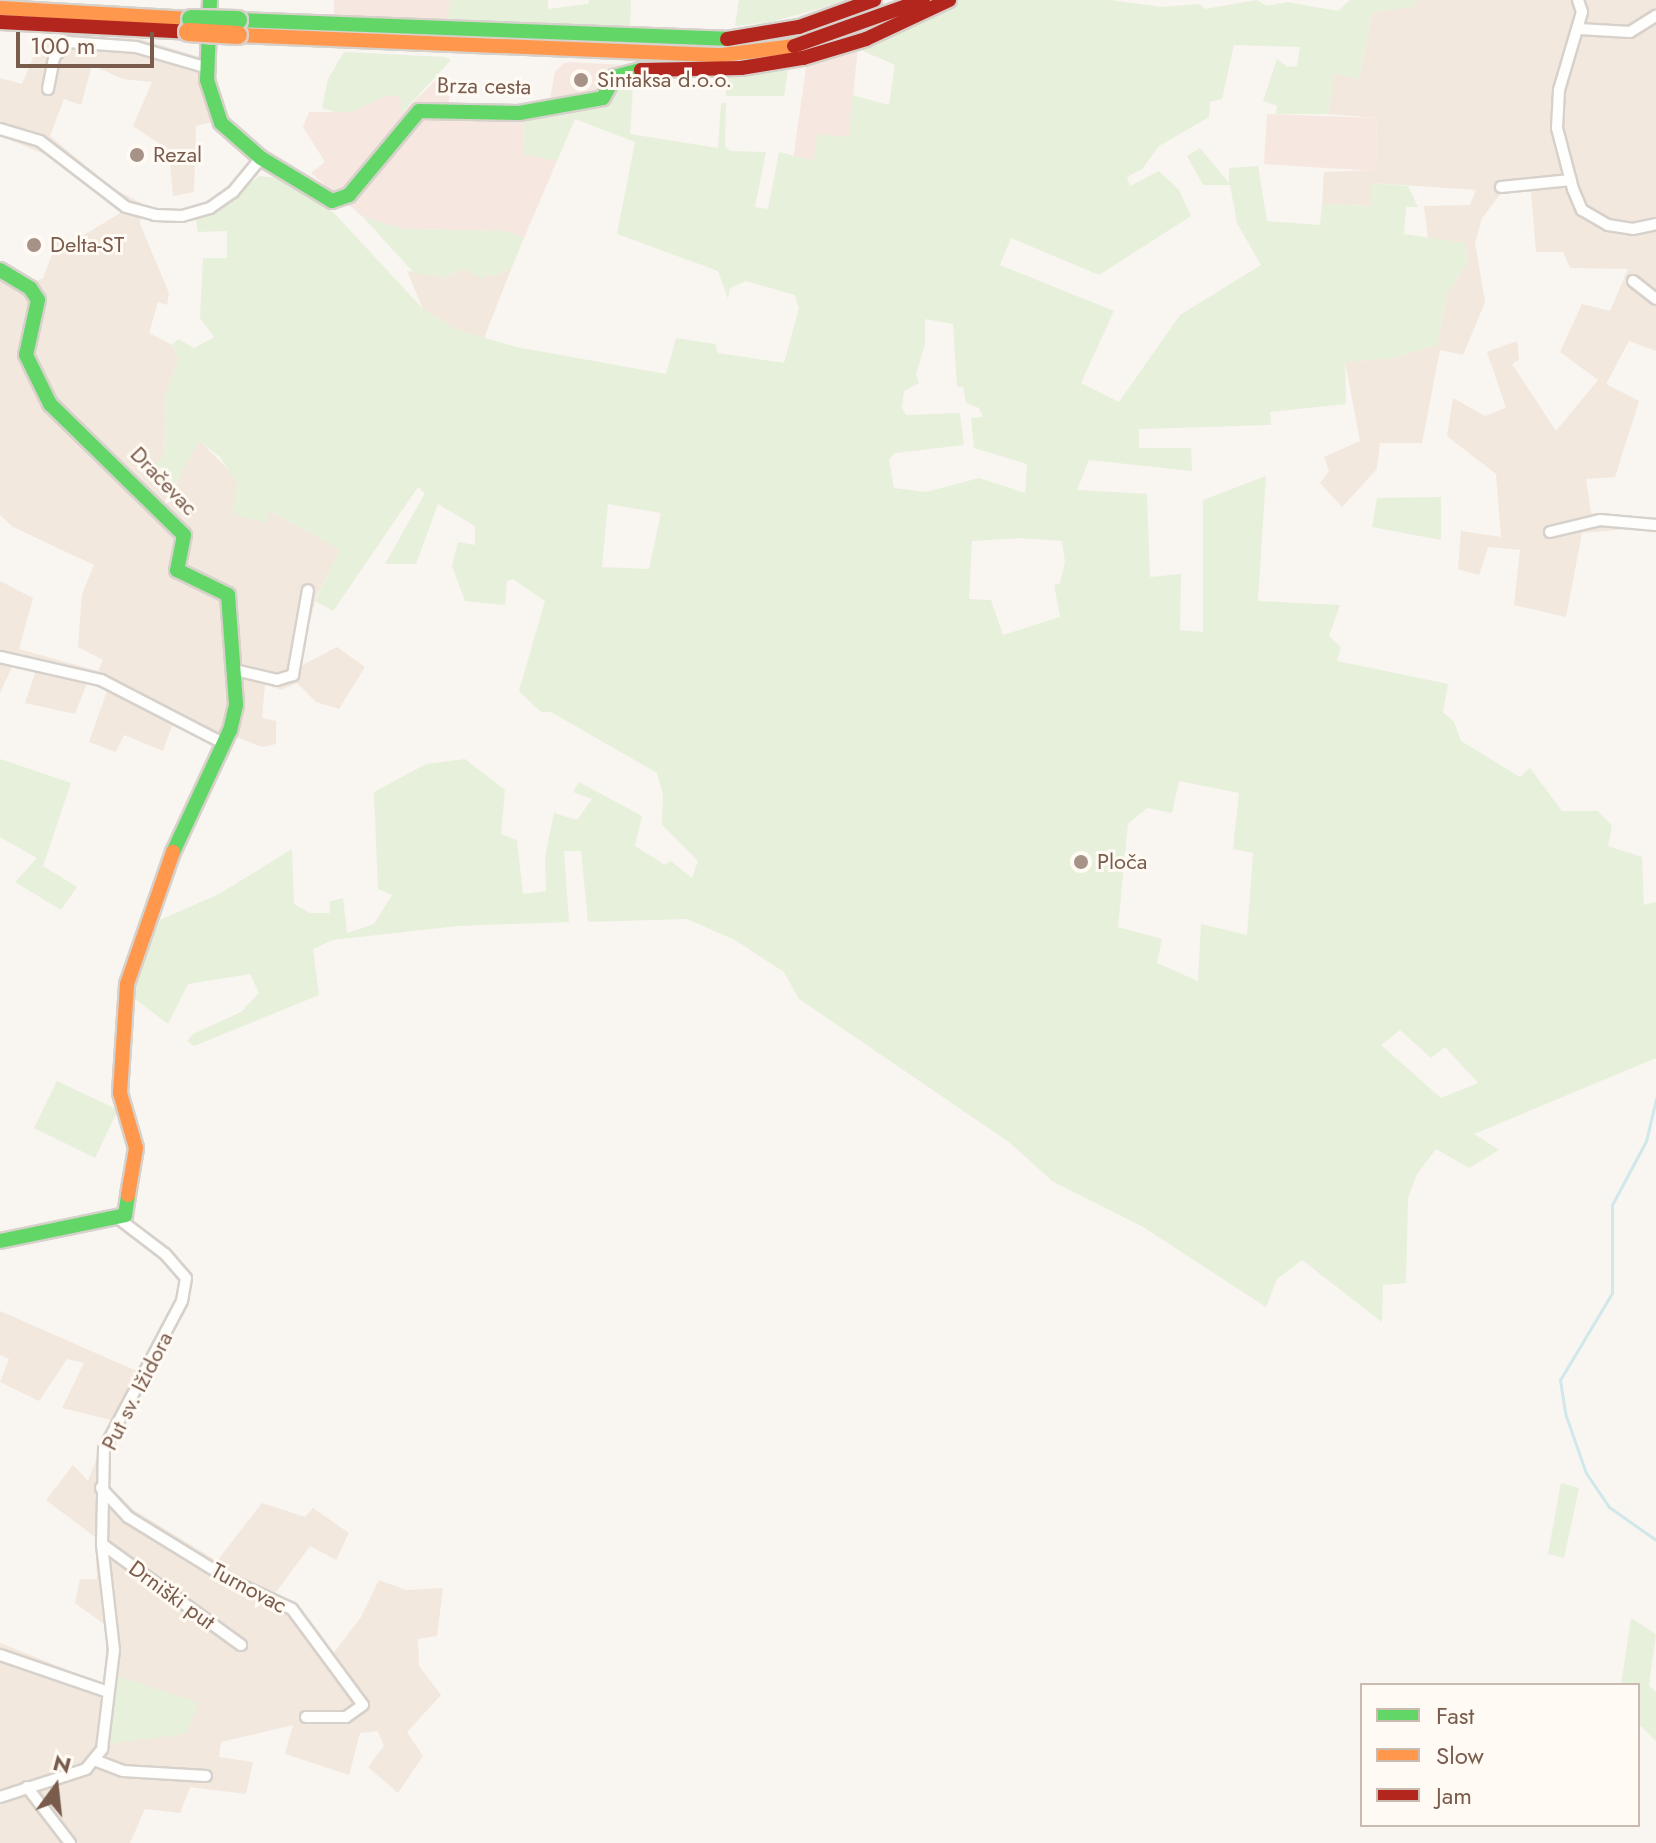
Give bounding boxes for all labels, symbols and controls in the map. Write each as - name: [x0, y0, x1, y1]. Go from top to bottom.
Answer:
- scale bar: [20, 16, 158, 66]
- text: 100 m: [30, 28, 96, 63]
- place label: Sintaksa d.o.o.: [597, 67, 732, 93]
- marker: Sintaksa d.o.o.: [572, 71, 590, 89]
- street label: Brza cesta: [437, 72, 531, 100]
- place label: Rezal: [153, 142, 202, 168]
- marker: Rezal: [128, 146, 146, 164]
- place label: Delta-ST: [50, 232, 124, 258]
- marker: Delta-ST: [25, 236, 43, 254]
- street label: Dračevac: [125, 441, 203, 521]
- place label: Ploča: [1097, 849, 1147, 875]
- marker: Ploča: [1072, 853, 1090, 871]
- street label: Put sv. Ižidora: [96, 1327, 178, 1455]
- street label: Drniški put: [124, 1555, 220, 1635]
- street label: Turnovac: [207, 1557, 291, 1619]
- legend: [1360, 1683, 1640, 1827]
- text: Fast: [1436, 1698, 1474, 1733]
- text: Slow: [1436, 1738, 1484, 1773]
- text: N: [50, 1746, 75, 1782]
- north arrow: [16, 1747, 96, 1827]
- text: Jam: [1436, 1778, 1472, 1813]

